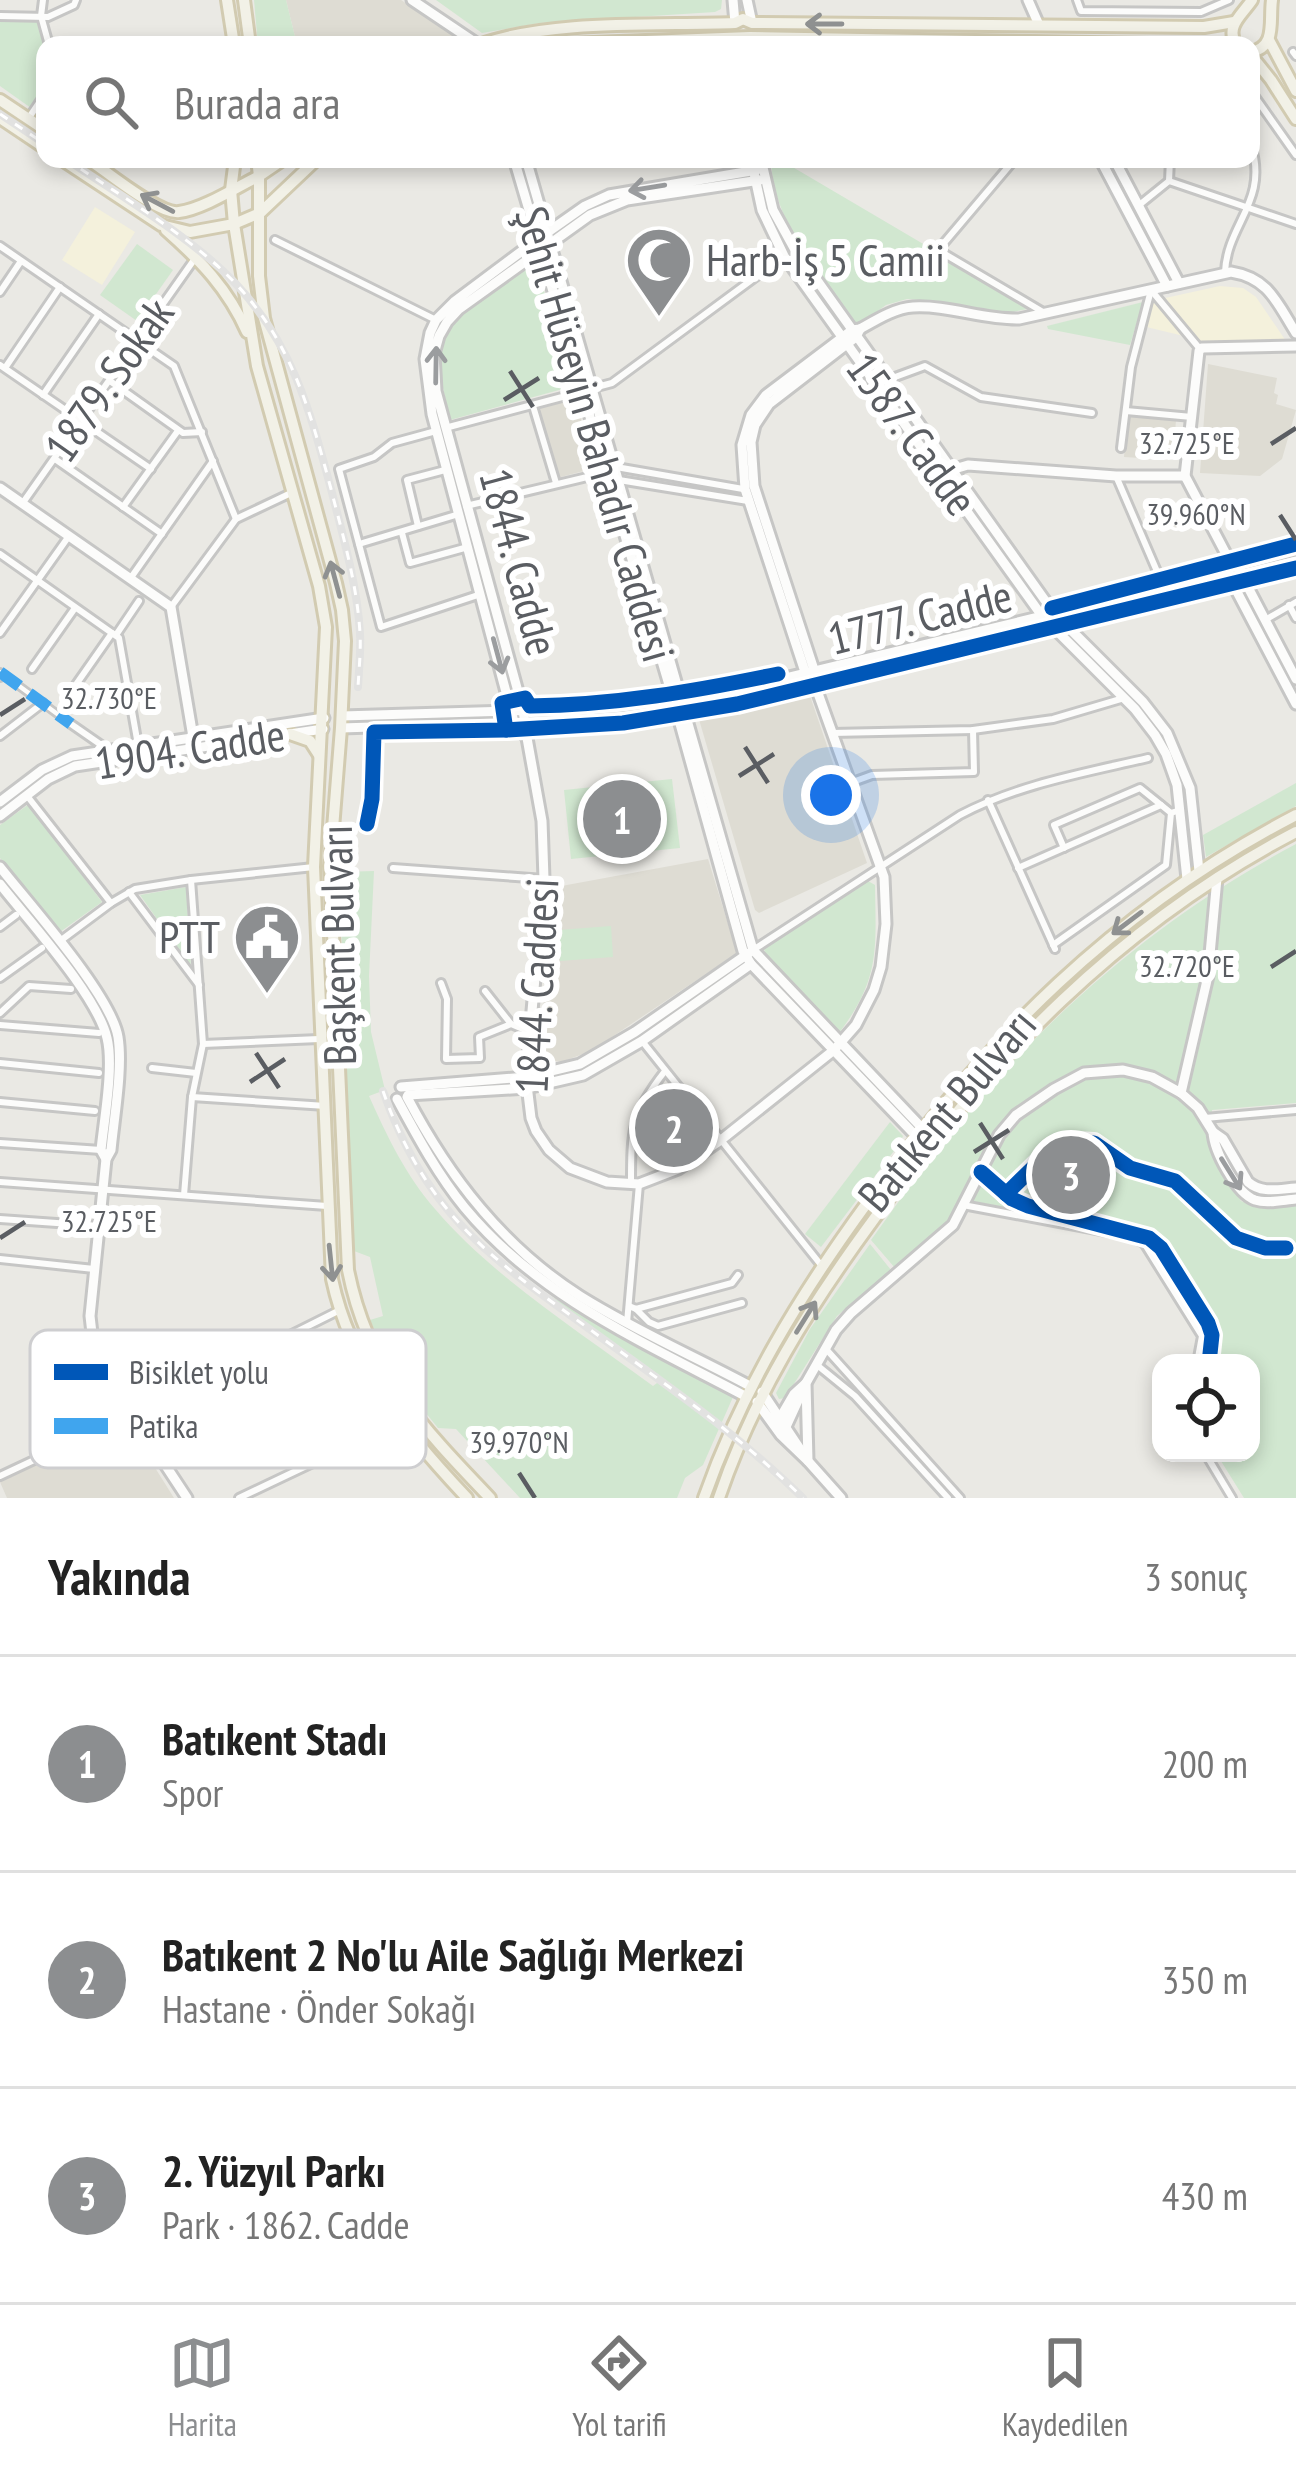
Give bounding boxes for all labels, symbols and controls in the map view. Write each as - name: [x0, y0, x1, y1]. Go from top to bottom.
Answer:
- one-way arrow: [805, 12, 844, 35]
- search box: [36, 36, 1260, 168]
- icon: search: [78, 69, 144, 135]
- text: Burada ara: [174, 73, 340, 131]
- one-way arrow: [628, 177, 667, 200]
- one-way arrow: [140, 191, 175, 214]
- street label: Şehit Hüseyin Bahadır Caddesi: [503, 200, 689, 668]
- mosque icon: Harb-İş 5 Camii: [624, 225, 694, 319]
- place label: Harb-İş 5 Camii: [706, 230, 945, 288]
- street label: 1879. Sokak: [31, 286, 186, 473]
- street label: 1587. Cadde: [834, 341, 991, 526]
- one-way arrow: [424, 346, 447, 385]
- text: 32.725°E: [1139, 423, 1235, 462]
- street label: 1844. Cadde: [467, 462, 573, 662]
- text: 39.960°N: [1146, 494, 1246, 533]
- one-way arrow: [323, 561, 345, 599]
- street label: 1777. Cadde: [822, 565, 1018, 667]
- one-way arrow: [488, 636, 510, 674]
- text: 32.730°E: [61, 678, 157, 717]
- street label: 1904. Cadde: [91, 704, 289, 792]
- your location: [801, 765, 861, 825]
- pin: 1: [583, 774, 661, 864]
- street label: Başkent Bulvarı: [306, 824, 368, 1066]
- street label: 1844. Caddesi: [501, 877, 571, 1095]
- public building icon: PTT: [232, 902, 302, 996]
- place label: PTT: [159, 907, 220, 965]
- one-way arrow: [1111, 910, 1144, 935]
- text: 32.720°E: [1139, 946, 1235, 985]
- street label: Batıkent Bulvarı: [845, 996, 1048, 1223]
- pin: 2: [635, 1083, 713, 1173]
- pin: 3: [1032, 1130, 1110, 1220]
- one-way arrow: [1219, 1156, 1243, 1190]
- text: 32.725°E: [61, 1201, 157, 1240]
- one-way arrow: [320, 1243, 343, 1282]
- one-way arrow: [794, 1301, 818, 1335]
- legend: [30, 1330, 426, 1468]
- text: Bisiklet yolu: [129, 1350, 269, 1393]
- map controls: [1152, 1354, 1260, 1462]
- button: locate: [1152, 1354, 1260, 1462]
- text: Patika: [129, 1404, 198, 1447]
- text: 39.970°N: [469, 1422, 569, 1461]
- text: Yakında: [48, 1543, 190, 1609]
- text: 3 sonuç: [1144, 1551, 1248, 1602]
- text: Batıkent Stadı: [162, 1709, 387, 1767]
- text: 1: [78, 1738, 96, 1789]
- text: 200 m: [1162, 1738, 1248, 1789]
- text: Spor: [162, 1767, 223, 1818]
- text: Batıkent 2 No'lu Aile Sağlığı Merkezi: [162, 1925, 744, 1983]
- text: 2: [78, 1954, 96, 2005]
- text: 350 m: [1162, 1954, 1248, 2005]
- text: Hastane · Önder Sokağı: [162, 1983, 476, 2034]
- text: 2. Yüzyıl Parkı: [162, 2141, 386, 2199]
- text: 3: [78, 2170, 96, 2221]
- text: 430 m: [1162, 2170, 1248, 2221]
- text: Park · 1862. Cadde: [162, 2199, 410, 2250]
- tab: Harita: [168, 2330, 237, 2445]
- tab: Yol tarifi: [572, 2330, 667, 2445]
- tab: Kaydedilen: [1002, 2330, 1128, 2445]

